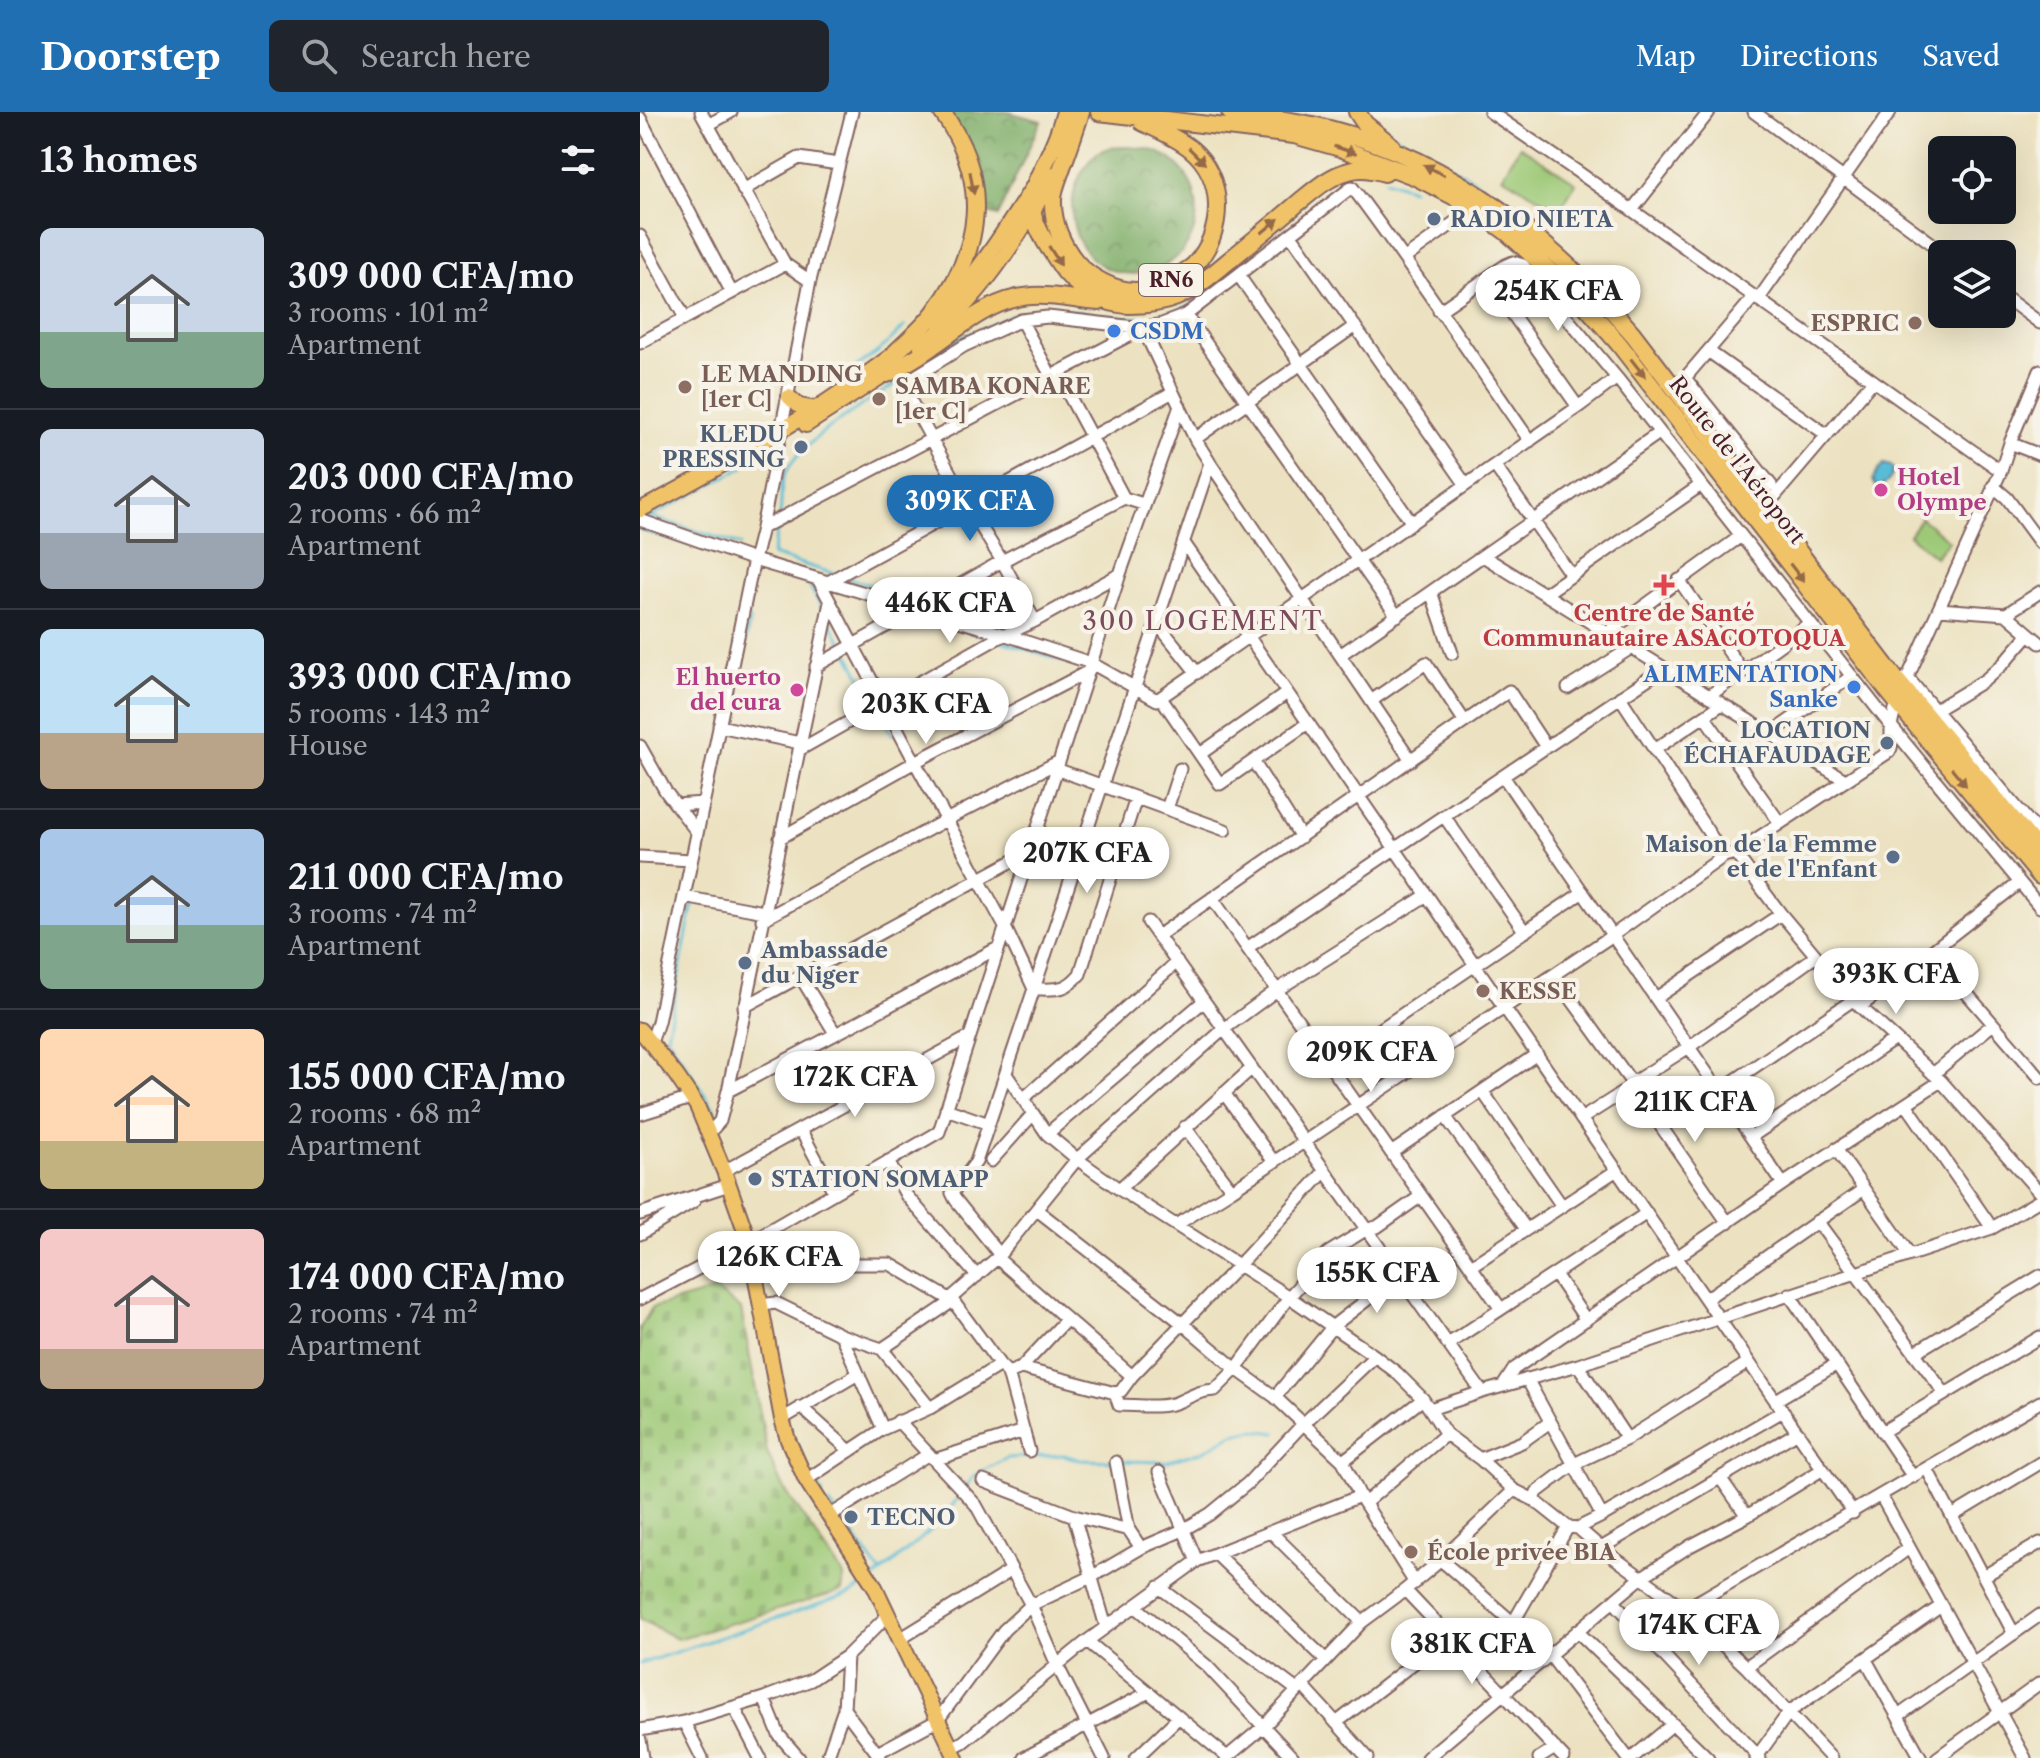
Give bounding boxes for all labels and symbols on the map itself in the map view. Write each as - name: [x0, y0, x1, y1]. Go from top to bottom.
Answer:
- one-way arrow: [1333, 144, 1357, 156]
- one-way arrow: [1187, 146, 1205, 165]
- one-way arrow: [1423, 164, 1446, 177]
- one-way arrow: [967, 171, 979, 196]
- place label: RADIO NIETA: [1450, 206, 1614, 233]
- marker: RADIO NIETA: [1425, 210, 1443, 228]
- one-way arrow: [1260, 219, 1280, 235]
- one-way arrow: [1047, 245, 1061, 267]
- road number: RN6: [1139, 264, 1203, 296]
- pin: 254K CFA: [1475, 265, 1641, 333]
- place label: ESPRIC: [1810, 310, 1899, 337]
- marker: ESPRIC: [1906, 314, 1924, 332]
- place label: CSDM: [1130, 318, 1204, 345]
- marker: CSDM: [1105, 322, 1123, 340]
- one-way arrow: [1629, 358, 1645, 378]
- place label: LE MANDING [1er C]: [701, 361, 863, 413]
- street label: Route de l'Aéroport: [1663, 371, 1811, 549]
- place label: SAMBA KONARE [1er C]: [895, 373, 1091, 425]
- marker: LE MANDING [1er C]: [676, 378, 694, 396]
- marker: SAMBA KONARE [1er C]: [870, 390, 888, 408]
- place label: KLEDU PRESSING: [662, 421, 785, 473]
- marker: KLEDU PRESSING: [792, 438, 810, 456]
- place label: Hotel Olympe: [1897, 464, 1987, 516]
- pin: 309K CFA: [887, 475, 1053, 543]
- marker: Hotel Olympe: [1872, 481, 1890, 499]
- one-way arrow: [1789, 563, 1805, 584]
- marker: Centre de Santé Communautaire ASACOTOQUA: [1653, 574, 1675, 596]
- pin: 446K CFA: [867, 577, 1033, 645]
- place label: Centre de Santé Communautaire ASACOTOQUA: [1483, 600, 1846, 652]
- district label: 300 LOGEMENT: [1083, 605, 1323, 637]
- place label: ALIMENTATION Sanke: [1642, 661, 1838, 713]
- place label: El huerto del cura: [676, 664, 781, 716]
- pin: 203K CFA: [843, 678, 1009, 746]
- marker: ALIMENTATION Sanke: [1845, 678, 1863, 696]
- marker: El huerto del cura: [788, 681, 806, 699]
- place label: LOCATION ÉCHAFAUDAGE: [1684, 717, 1871, 769]
- marker: LOCATION ÉCHAFAUDAGE: [1878, 734, 1896, 752]
- one-way arrow: [1950, 767, 1967, 787]
- pin: 207K CFA: [1004, 827, 1170, 895]
- place label: Maison de la Femme et de l'Enfant: [1645, 831, 1877, 883]
- marker: Maison de la Femme et de l'Enfant: [1884, 848, 1902, 866]
- place label: Ambassade du Niger: [760, 937, 888, 989]
- pin: 393K CFA: [1813, 948, 1979, 1016]
- marker: Ambassade du Niger: [736, 954, 754, 972]
- place label: KESSE: [1499, 978, 1577, 1005]
- marker: KESSE: [1474, 982, 1492, 1000]
- pin: 209K CFA: [1288, 1026, 1454, 1094]
- pin: 172K CFA: [772, 1051, 938, 1119]
- pin: 211K CFA: [1612, 1076, 1778, 1144]
- place label: STATION SOMAPP: [771, 1166, 989, 1193]
- marker: STATION SOMAPP: [746, 1170, 764, 1188]
- pin: 126K CFA: [696, 1231, 862, 1299]
- pin: 155K CFA: [1294, 1247, 1460, 1315]
- place label: TECNO: [867, 1504, 955, 1531]
- marker: TECNO: [842, 1508, 860, 1526]
- place label: École privée BIA: [1427, 1538, 1617, 1566]
- marker: École privée BIA: [1402, 1543, 1420, 1561]
- pin: 174K CFA: [1616, 1599, 1782, 1667]
- pin: 381K CFA: [1389, 1618, 1555, 1686]

